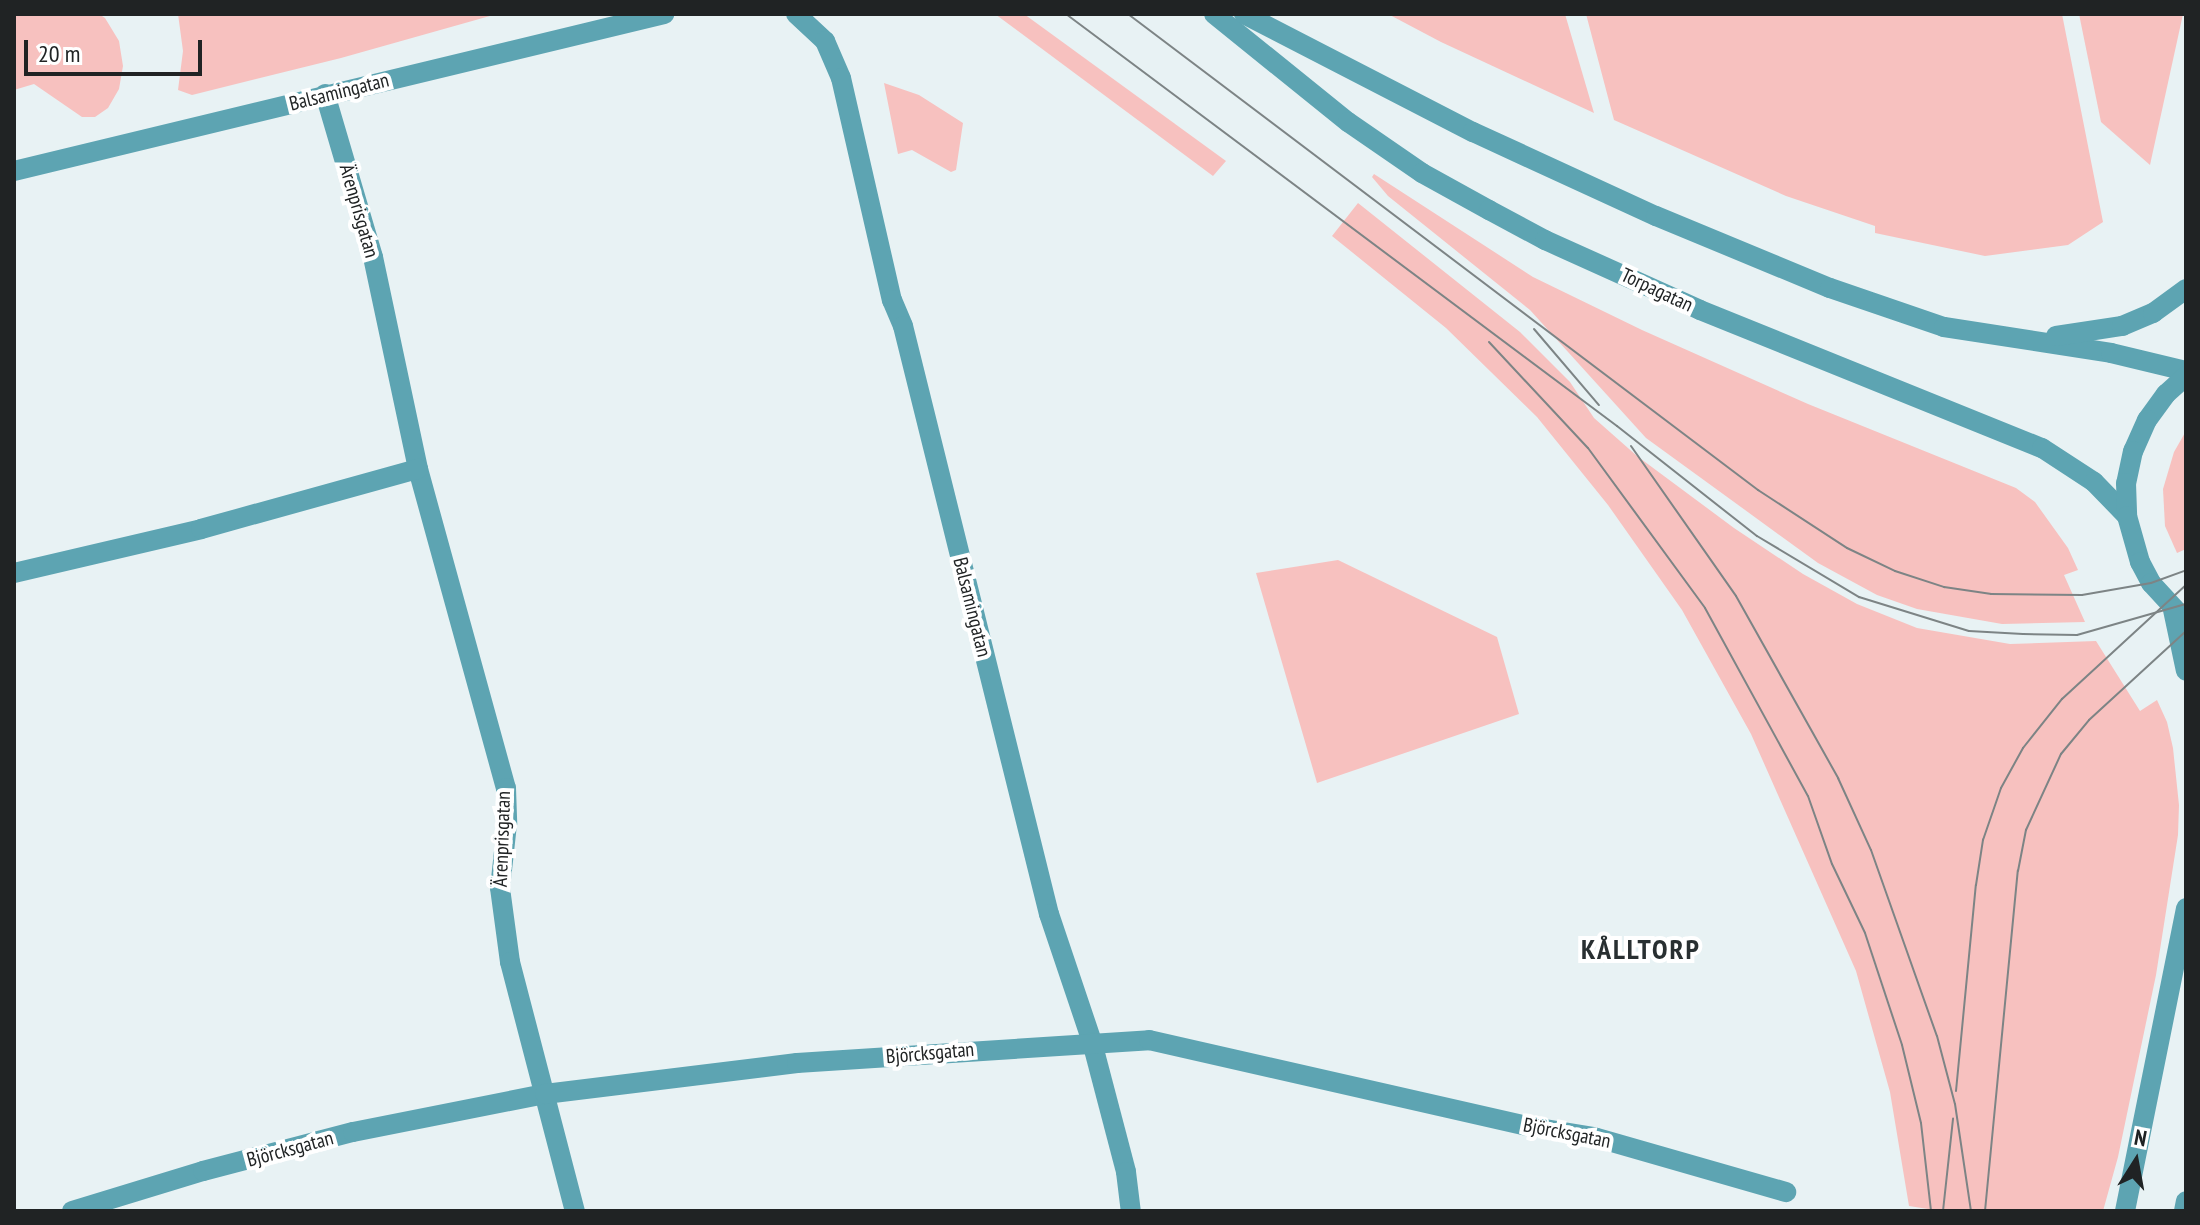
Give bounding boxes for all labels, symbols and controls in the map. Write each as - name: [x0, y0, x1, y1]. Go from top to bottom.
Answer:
- scale bar: [28, 24, 206, 74]
- text: 20 m: [38, 38, 80, 69]
- street label: Balsamingatan: [287, 68, 391, 116]
- street label: Ärenprisgatan: [334, 161, 384, 261]
- street label: Torpagatan: [1617, 263, 1697, 317]
- street label: Balsamingatan: [948, 555, 996, 659]
- street label: Ärenprisgatan: [488, 791, 516, 887]
- district label: KÅLLTORP: [1581, 932, 1701, 966]
- street label: Björcksgatan: [885, 1037, 975, 1069]
- street label: Björcksgatan: [1521, 1113, 1613, 1153]
- north arrow: [2096, 1121, 2176, 1201]
- text: N: [2132, 1123, 2149, 1152]
- street label: Björcksgatan: [244, 1126, 336, 1172]

